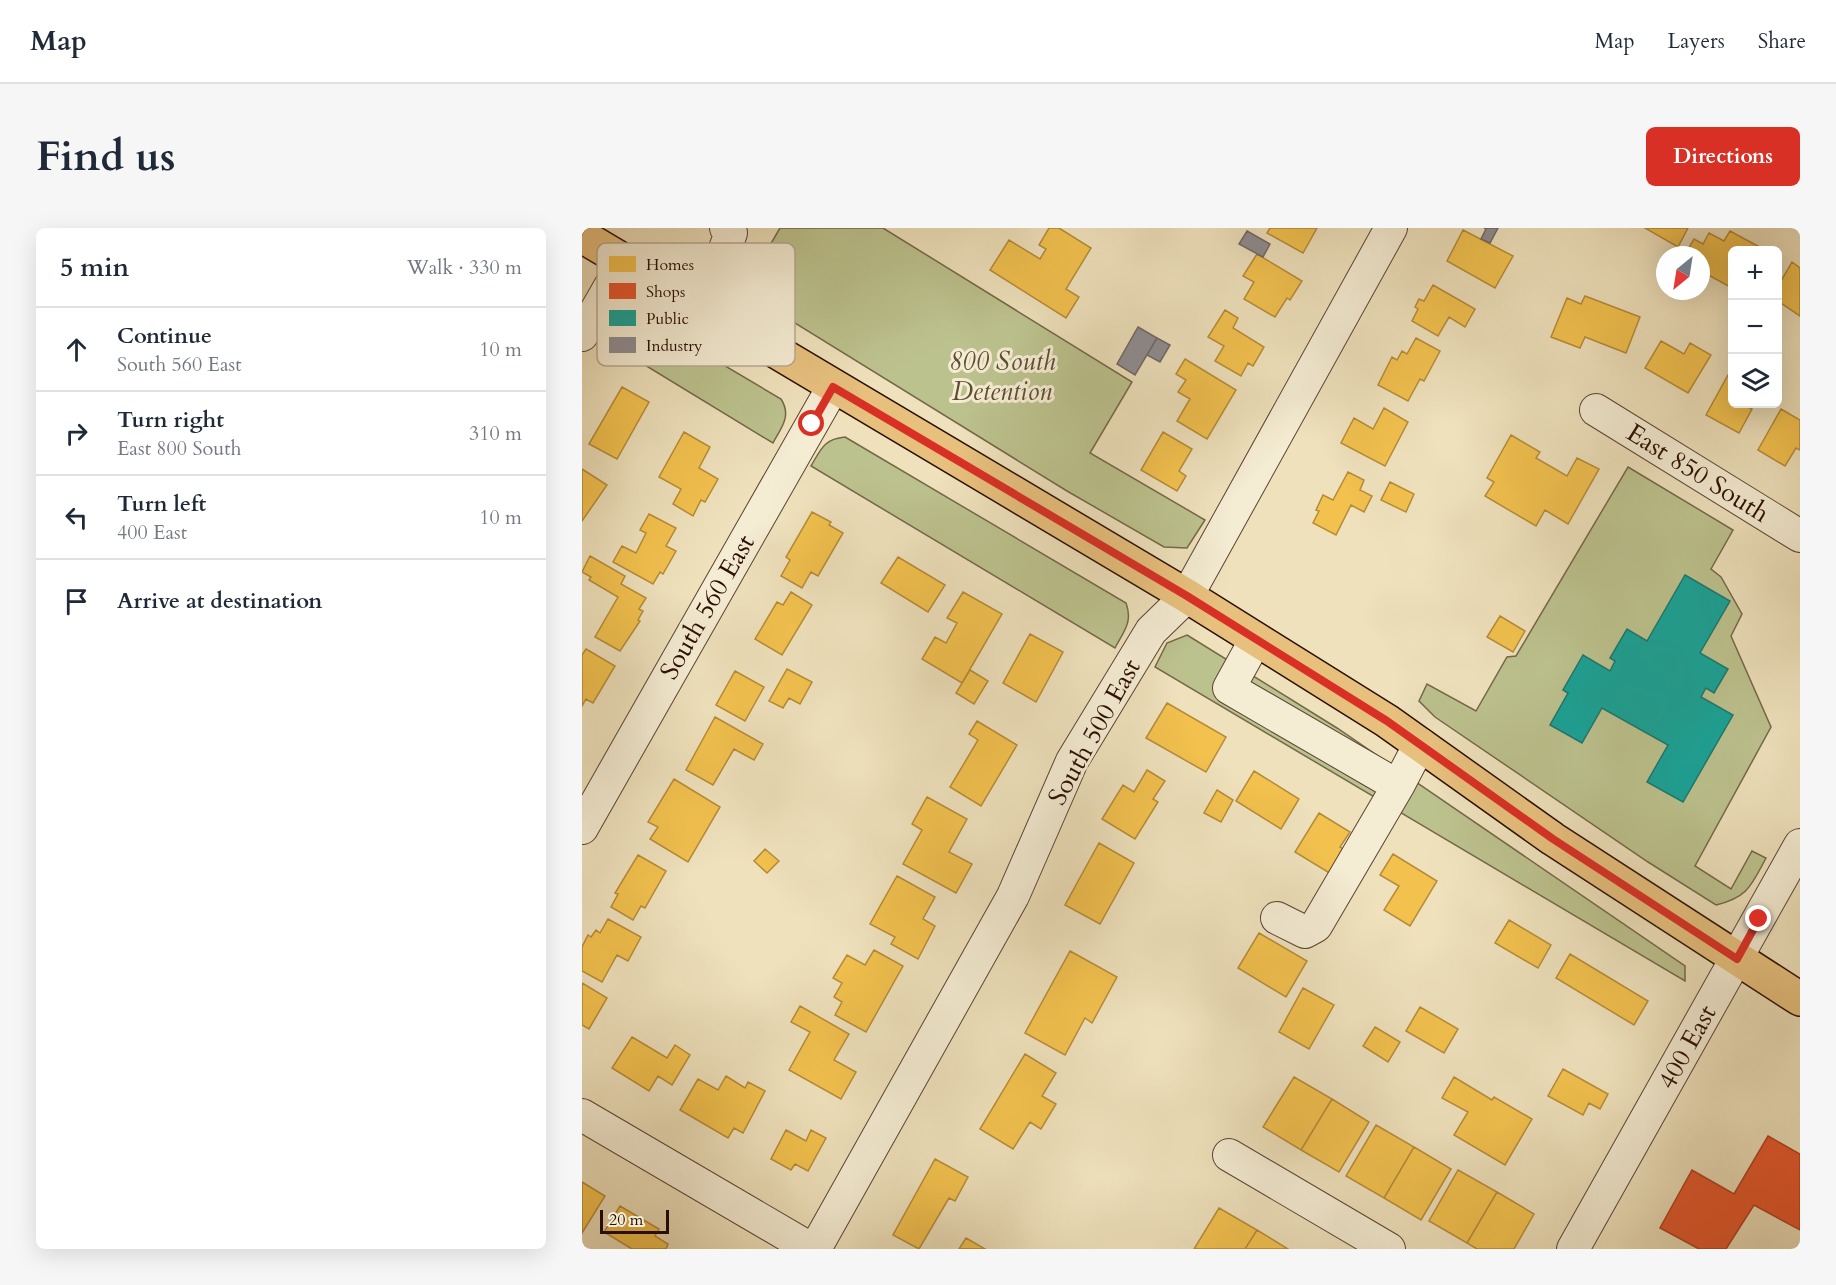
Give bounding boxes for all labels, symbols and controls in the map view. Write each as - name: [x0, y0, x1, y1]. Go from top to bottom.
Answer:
- text: Map: [30, 22, 87, 60]
- text: Map: [1595, 27, 1635, 56]
- text: Layers: [1668, 27, 1725, 56]
- text: Share: [1758, 27, 1806, 56]
- button: Directions: [1646, 127, 1800, 186]
- text: Find us: [36, 128, 176, 185]
- legend: [597, 243, 795, 366]
- north arrow: [1656, 246, 1710, 300]
- map controls: [1728, 246, 1782, 408]
- button: +: [1728, 246, 1782, 300]
- text: 5 min: [60, 250, 129, 285]
- text: Walk · 330 m: [407, 254, 522, 281]
- text: Homes: [646, 254, 694, 276]
- text: Shops: [646, 281, 685, 303]
- button: −: [1728, 300, 1782, 354]
- text: Public: [646, 308, 689, 330]
- text: Continue: [117, 321, 212, 351]
- icon: ahead: [60, 333, 93, 366]
- text: Industry: [646, 335, 703, 357]
- text: 10 m: [479, 336, 522, 363]
- park label: 800 South Detention: [949, 344, 1056, 409]
- text: South 560 East: [117, 351, 242, 378]
- button: layers: [1728, 354, 1782, 408]
- text: Turn right: [117, 405, 224, 435]
- route start: [798, 410, 824, 436]
- street label: East 850 South: [1620, 415, 1776, 531]
- icon: right: [60, 417, 93, 450]
- text: 310 m: [469, 420, 522, 447]
- text: East 800 South: [117, 435, 242, 462]
- text: Turn left: [117, 489, 206, 519]
- icon: left: [60, 501, 93, 534]
- text: 10 m: [479, 504, 522, 531]
- text: 400 East: [117, 519, 187, 546]
- street label: South 560 East: [651, 528, 763, 686]
- icon: arrive: [60, 585, 93, 618]
- text: Arrive at destination: [117, 586, 322, 616]
- street label: South 500 East: [1039, 653, 1149, 811]
- route end: [1745, 905, 1771, 931]
- street label: 400 East: [1650, 999, 1724, 1095]
- scale bar: [600, 1207, 669, 1234]
- text: 20 m: [609, 1209, 643, 1231]

